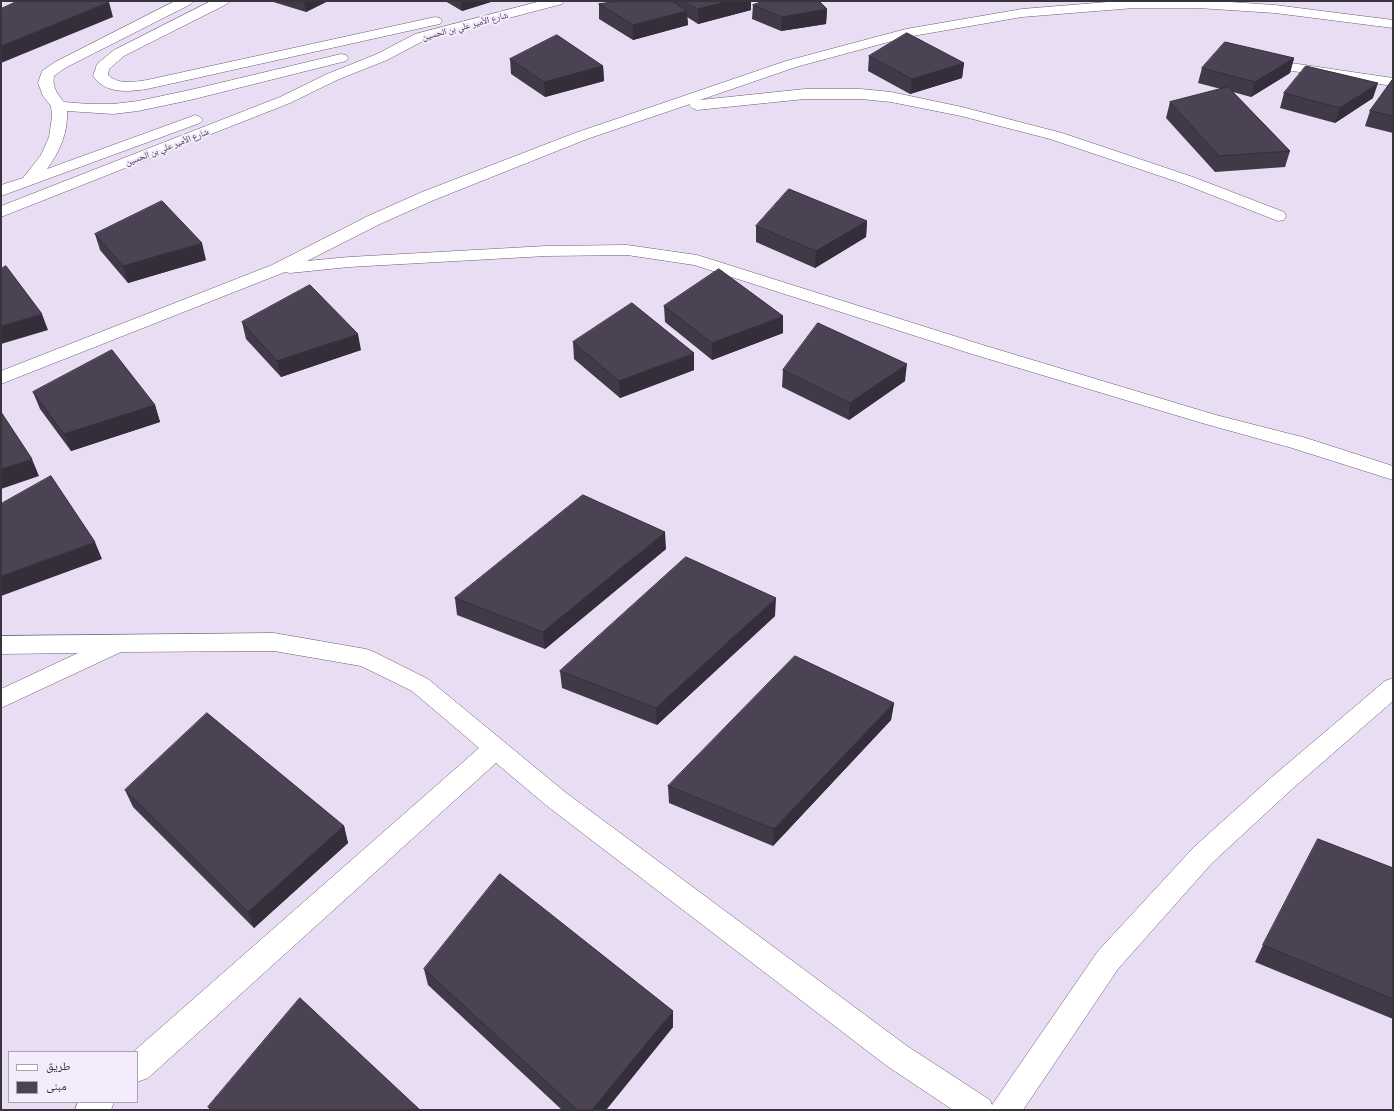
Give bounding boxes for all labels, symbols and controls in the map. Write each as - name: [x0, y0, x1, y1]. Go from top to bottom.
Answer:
- street label: شارع الأمير علي بن الحسين: [421, 9, 509, 43]
- street label: شارع الأمير علي بن الحسين: [124, 126, 210, 168]
- legend: [8, 1051, 138, 1103]
- text: طريق: [46, 1059, 71, 1072]
- text: مبنى: [46, 1079, 67, 1092]

